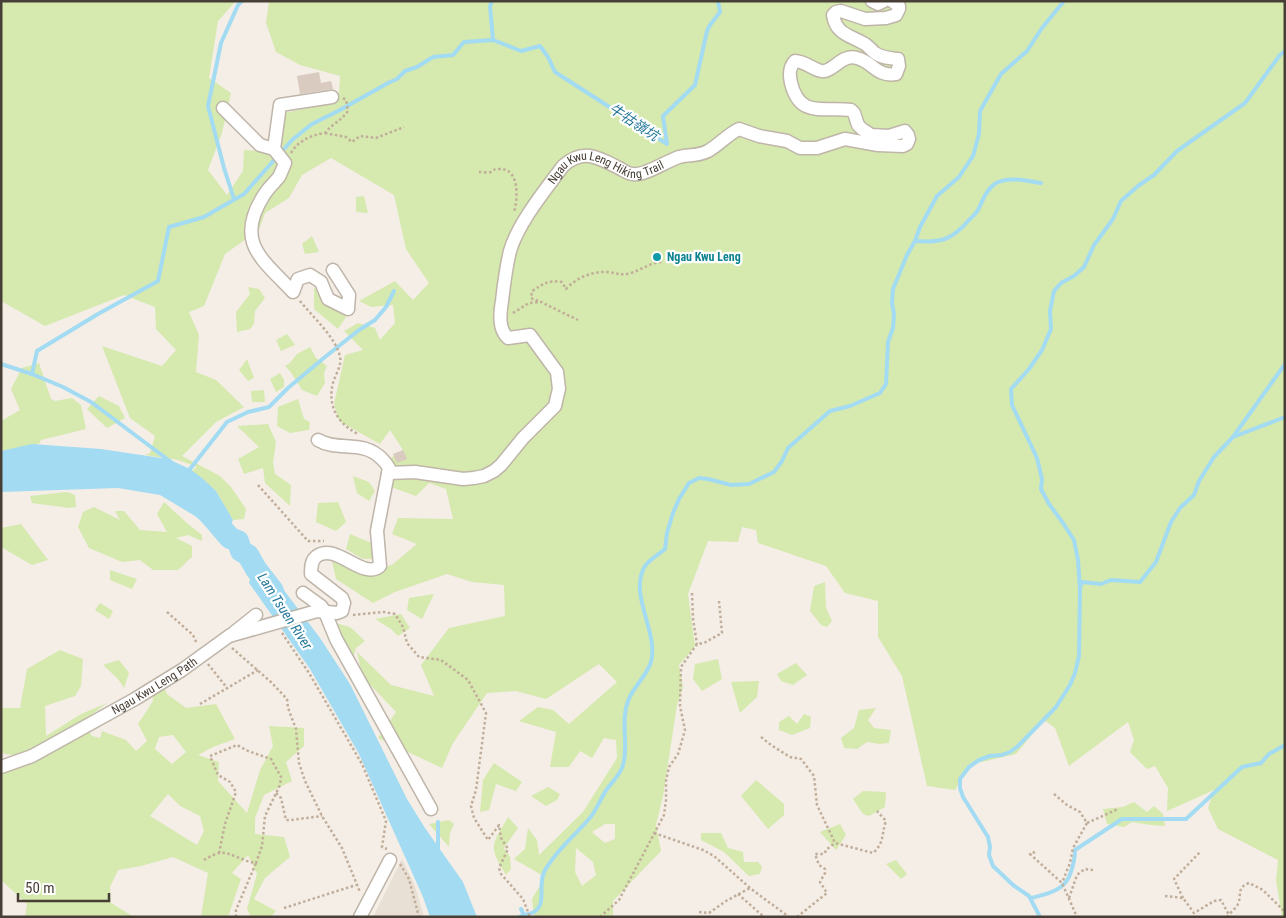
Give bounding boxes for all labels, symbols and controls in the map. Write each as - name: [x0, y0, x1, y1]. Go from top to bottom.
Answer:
- water label: 牛牯嶺坑: [606, 100, 664, 145]
- street label: Ngau Kwu Leng Hiking Trail: [545, 149, 666, 187]
- place label: Ngau Kwu Leng: [667, 250, 741, 264]
- marker: Ngau Kwu Leng: [651, 251, 663, 263]
- water label: Lam Tsuen River: [254, 570, 316, 653]
- street label: Ngau Kwu Leng Path: [109, 654, 200, 717]
- scale bar: [18, 870, 109, 902]
- text: 50 m: [25, 879, 55, 897]

